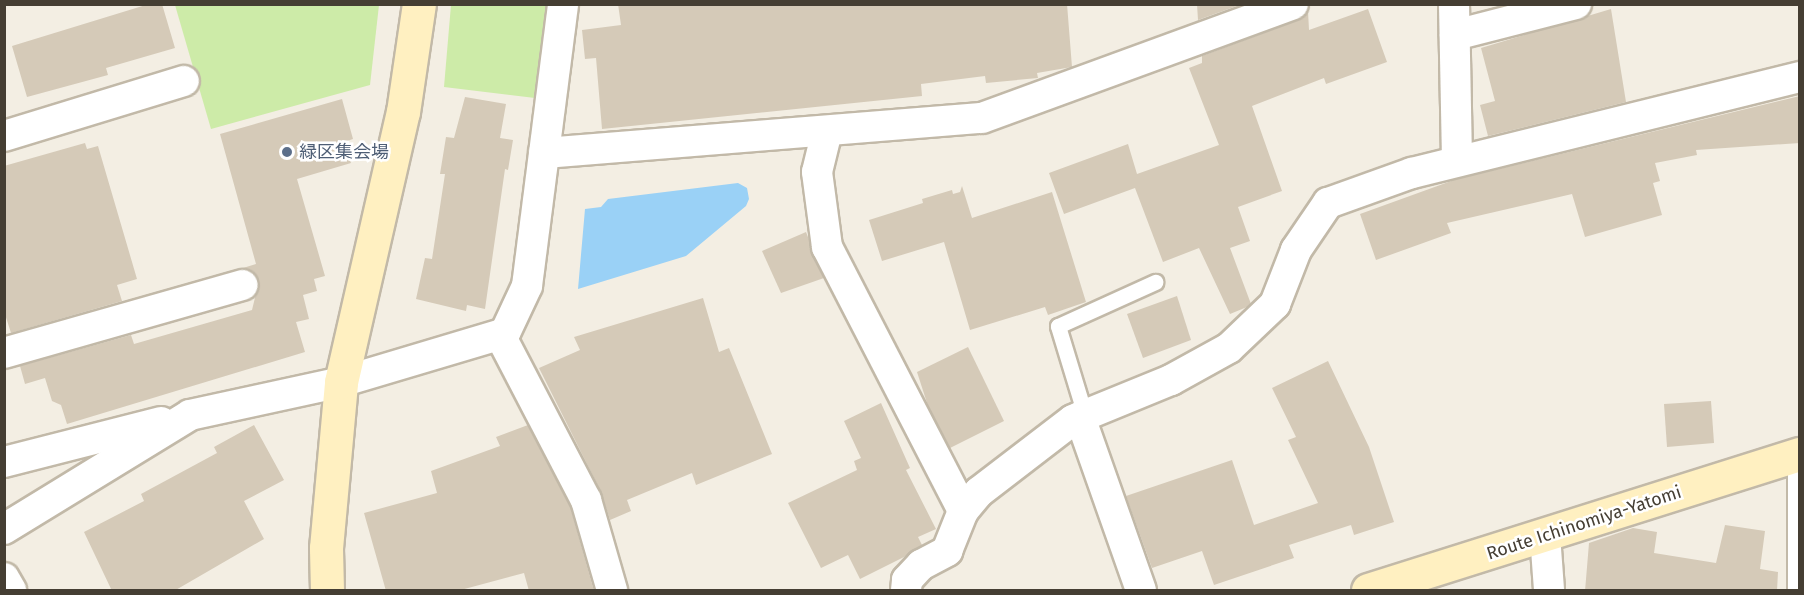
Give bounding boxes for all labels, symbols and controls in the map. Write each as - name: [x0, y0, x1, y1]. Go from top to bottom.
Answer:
- place label: 緑区集会場: [299, 141, 389, 163]
- marker: 緑区集会場: [280, 145, 294, 159]
- street label: Route Ichinomiya-Yatomi: [1484, 481, 1684, 565]

